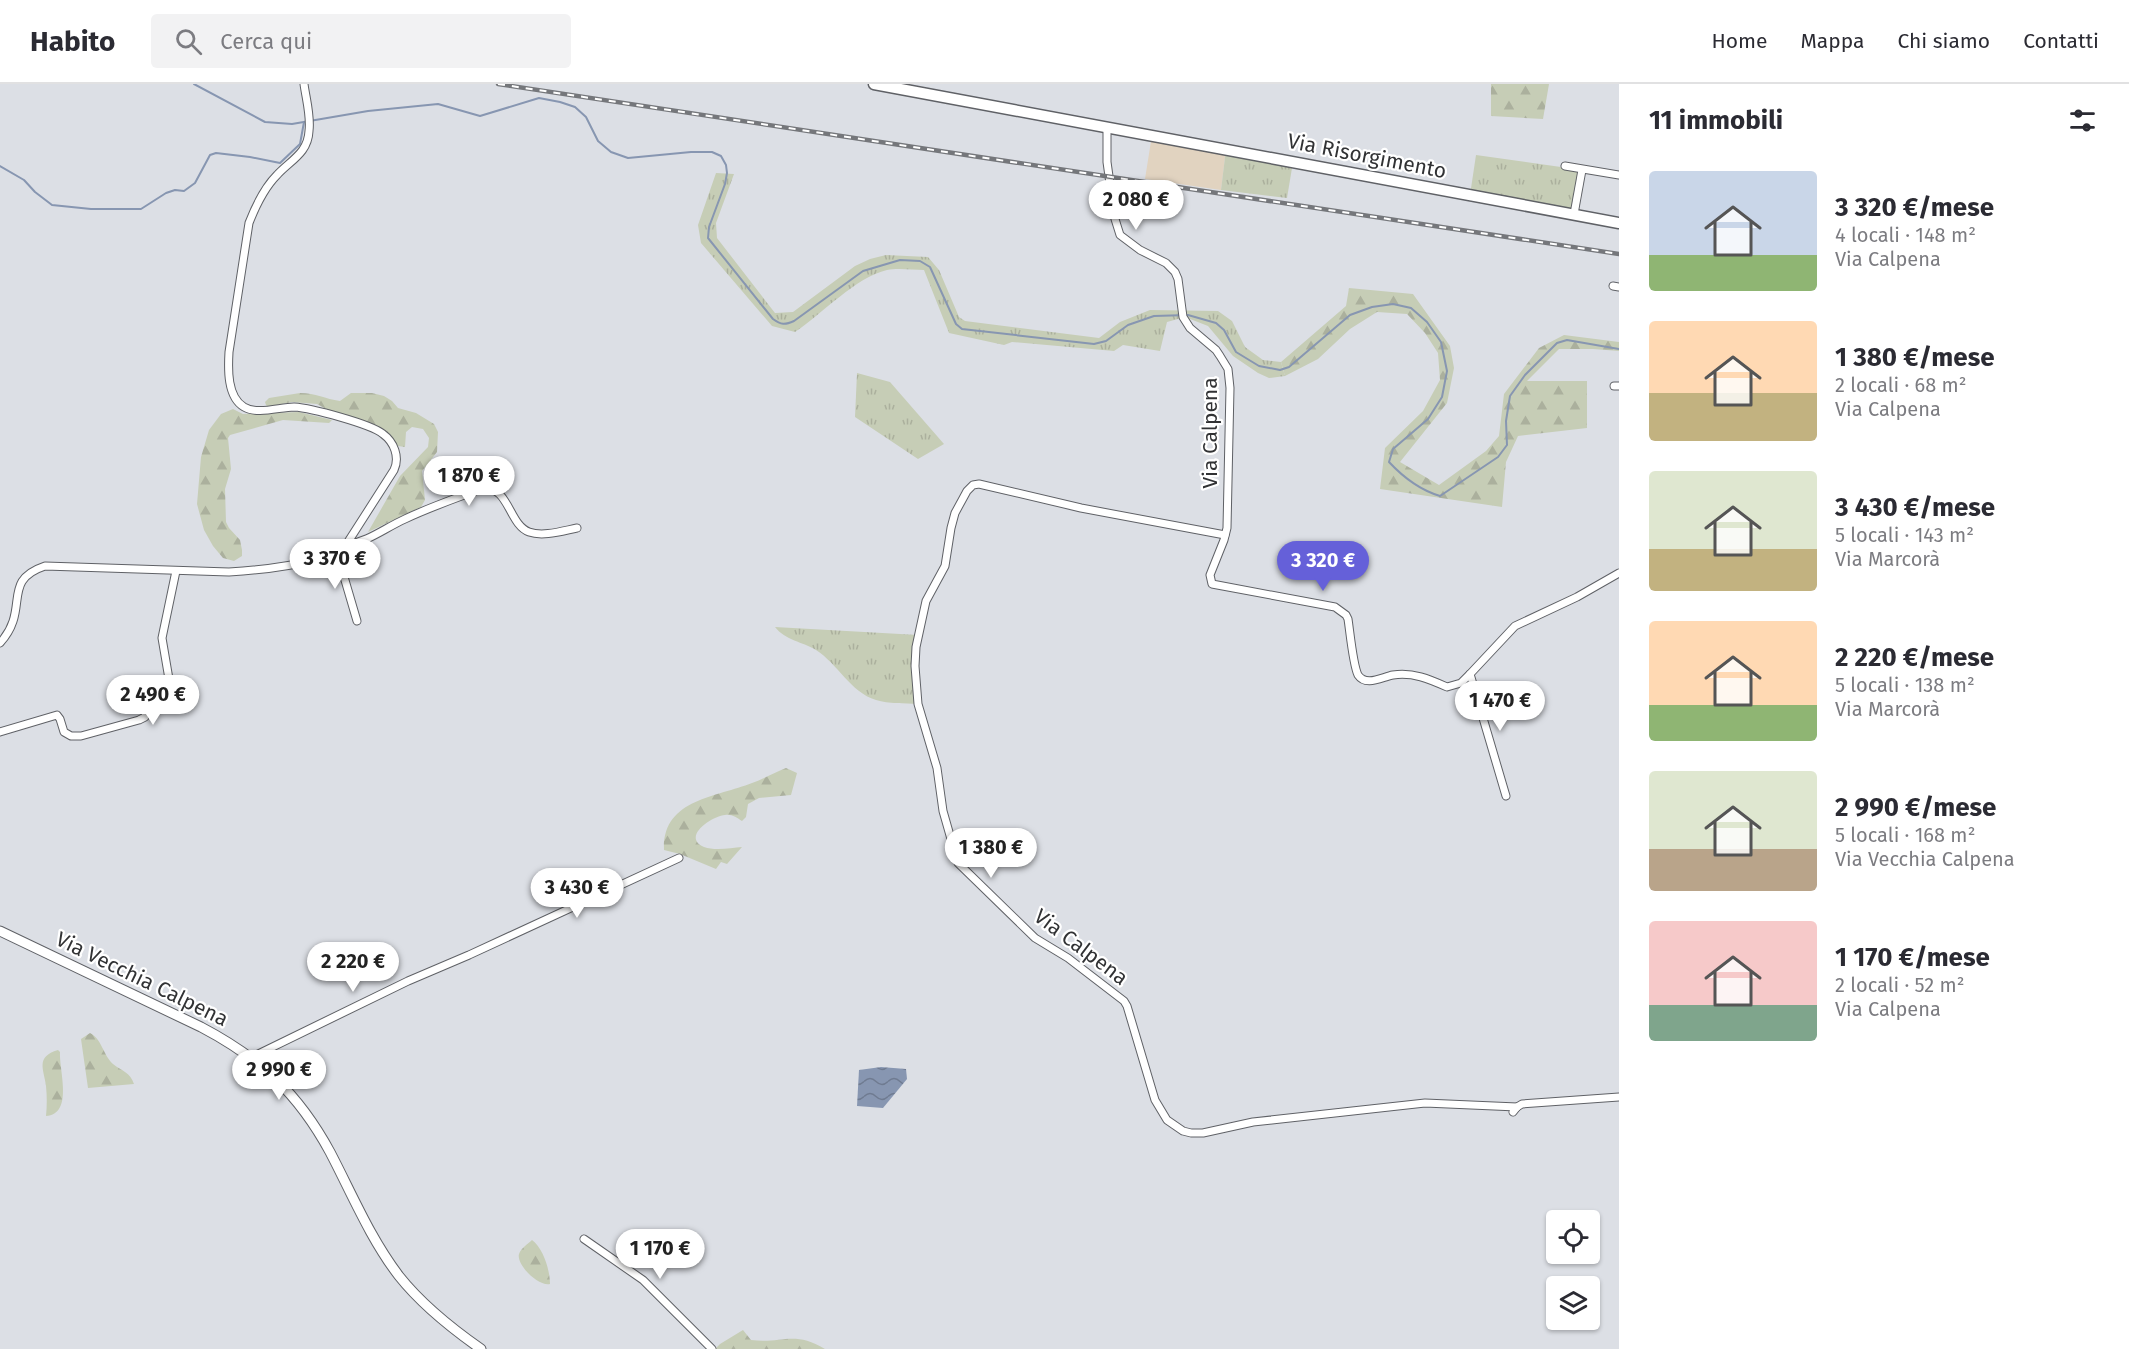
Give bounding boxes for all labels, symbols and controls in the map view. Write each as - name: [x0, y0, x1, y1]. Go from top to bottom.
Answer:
- search box: [151, 14, 571, 68]
- text: Habito: [30, 25, 115, 58]
- icon: search: [172, 25, 205, 58]
- text: Cerca qui: [220, 28, 312, 55]
- text: Home: [1711, 28, 1767, 54]
- text: Mappa: [1800, 28, 1864, 54]
- text: Chi siamo: [1897, 28, 1990, 54]
- text: Contatti: [2023, 28, 2099, 54]
- icon: filters: [2066, 104, 2099, 137]
- text: 11 immobili: [1649, 105, 1783, 136]
- street label: Via Risorgimento: [1285, 128, 1449, 184]
- pin: 2 080 €: [1081, 180, 1191, 231]
- text: 2 080 €: [1103, 187, 1169, 211]
- text: 3 320 €/mese: [1835, 192, 1994, 223]
- icon: home: [1697, 195, 1769, 267]
- text: 4 locali · 148 m²: [1835, 223, 1976, 247]
- text: Via Calpena: [1835, 247, 1941, 271]
- text: 1 380 €/mese: [1835, 342, 1995, 373]
- icon: home: [1697, 345, 1769, 417]
- text: 2 locali · 68 m²: [1835, 373, 1967, 397]
- street label: Via Calpena: [1197, 377, 1223, 489]
- text: Via Calpena: [1835, 397, 1941, 421]
- pin: 1 870 €: [414, 456, 524, 507]
- text: 1 870 €: [438, 463, 500, 487]
- text: 3 430 €/mese: [1835, 492, 1995, 523]
- icon: home: [1697, 495, 1769, 567]
- text: 5 locali · 143 m²: [1835, 523, 1974, 547]
- pin: 3 370 €: [280, 539, 390, 590]
- pin: 3 320 €: [1268, 541, 1378, 592]
- text: 3 370 €: [304, 546, 366, 570]
- text: Via Marcorà: [1835, 547, 1940, 571]
- text: 3 320 €: [1291, 548, 1355, 572]
- text: 2 220 €/mese: [1835, 642, 1994, 673]
- icon: home: [1697, 645, 1769, 717]
- text: 5 locali · 138 m²: [1835, 673, 1975, 697]
- pin: 2 490 €: [98, 675, 208, 726]
- pin: 1 470 €: [1445, 681, 1555, 732]
- text: 2 490 €: [120, 682, 186, 706]
- text: 1 470 €: [1469, 688, 1531, 712]
- text: Via Marcorà: [1835, 697, 1940, 721]
- text: 2 990 €/mese: [1835, 792, 1996, 823]
- icon: home: [1697, 795, 1769, 867]
- text: 5 locali · 168 m²: [1835, 823, 1975, 847]
- pin: 1 380 €: [936, 828, 1046, 879]
- text: 1 380 €: [959, 835, 1023, 859]
- text: Via Vecchia Calpena: [1835, 847, 2015, 871]
- pin: 3 430 €: [522, 868, 632, 919]
- text: 3 430 €: [545, 875, 609, 899]
- street label: Via Calpena: [1029, 903, 1133, 991]
- street label: Via Vecchia Calpena: [52, 926, 232, 1032]
- pin: 2 220 €: [298, 942, 408, 993]
- text: 1 170 €/mese: [1835, 942, 1990, 973]
- icon: home: [1697, 945, 1769, 1017]
- text: 2 220 €: [321, 949, 385, 973]
- text: 2 locali · 52 m²: [1835, 973, 1965, 997]
- text: Via Calpena: [1835, 997, 1941, 1021]
- pin: 2 990 €: [224, 1050, 334, 1101]
- text: 2 990 €: [246, 1057, 312, 1081]
- map controls: [1546, 1210, 1600, 1330]
- button: locate: [1546, 1210, 1600, 1264]
- pin: 1 170 €: [605, 1229, 715, 1280]
- text: 1 170 €: [630, 1236, 690, 1260]
- button: layers: [1546, 1276, 1600, 1330]

